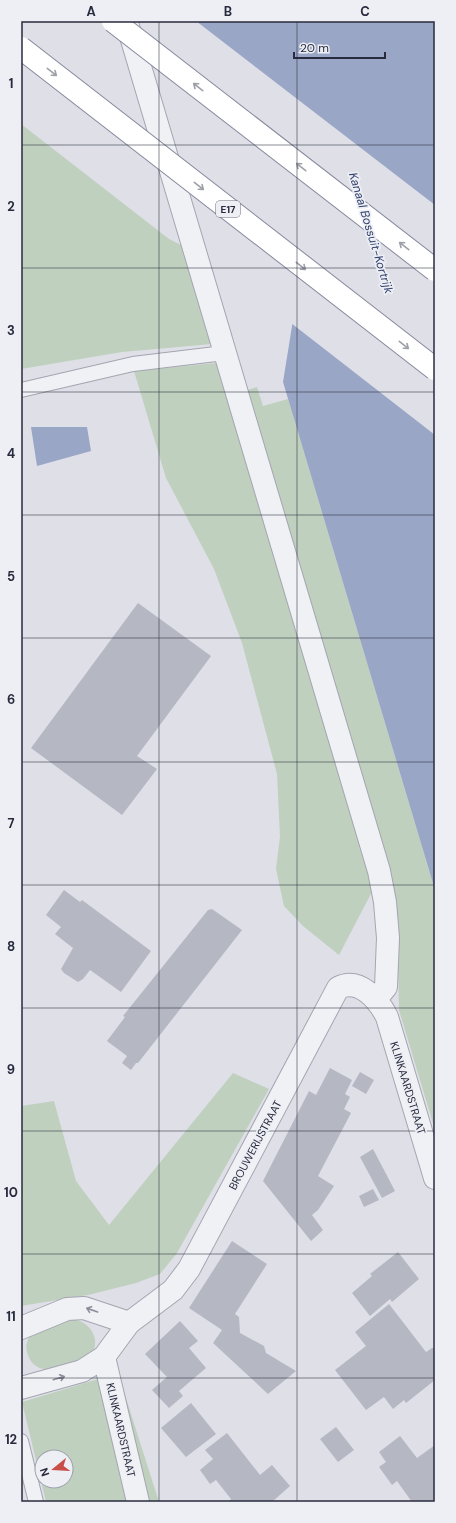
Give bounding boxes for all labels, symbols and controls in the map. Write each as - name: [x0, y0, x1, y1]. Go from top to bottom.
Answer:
- text: A: [86, 3, 96, 20]
- text: B: [224, 3, 232, 20]
- text: C: [360, 3, 370, 20]
- scale bar: [294, 34, 385, 60]
- text: 20 m: [300, 40, 329, 56]
- one-way arrow: [46, 67, 57, 76]
- text: 1: [9, 75, 13, 92]
- one-way arrow: [193, 83, 204, 91]
- one-way arrow: [296, 162, 307, 171]
- water label: Kanaal Bossuit-Kortrijk: [345, 170, 397, 296]
- one-way arrow: [193, 182, 204, 190]
- text: 2: [7, 198, 15, 215]
- road number: E17: [216, 201, 240, 217]
- one-way arrow: [399, 242, 410, 250]
- one-way arrow: [296, 261, 307, 270]
- text: 3: [7, 322, 15, 339]
- one-way arrow: [399, 341, 410, 350]
- text: 4: [7, 445, 15, 462]
- text: 5: [7, 568, 15, 585]
- text: 6: [7, 691, 15, 708]
- text: 7: [8, 815, 15, 832]
- text: 8: [7, 938, 15, 955]
- street label: KLINKAARDSTRAAT: [387, 1040, 429, 1136]
- text: 9: [7, 1061, 15, 1078]
- street label: BROUWERIJSTRAAT: [226, 1098, 284, 1192]
- text: 10: [4, 1184, 18, 1201]
- one-way arrow: [86, 1306, 98, 1314]
- text: 11: [6, 1308, 16, 1325]
- one-way arrow: [52, 1374, 65, 1381]
- street label: KLINKAARDSTRAAT: [103, 1381, 139, 1479]
- text: 12: [5, 1431, 17, 1448]
- north arrow: [34, 1449, 74, 1489]
- text: N: [37, 1466, 52, 1478]

